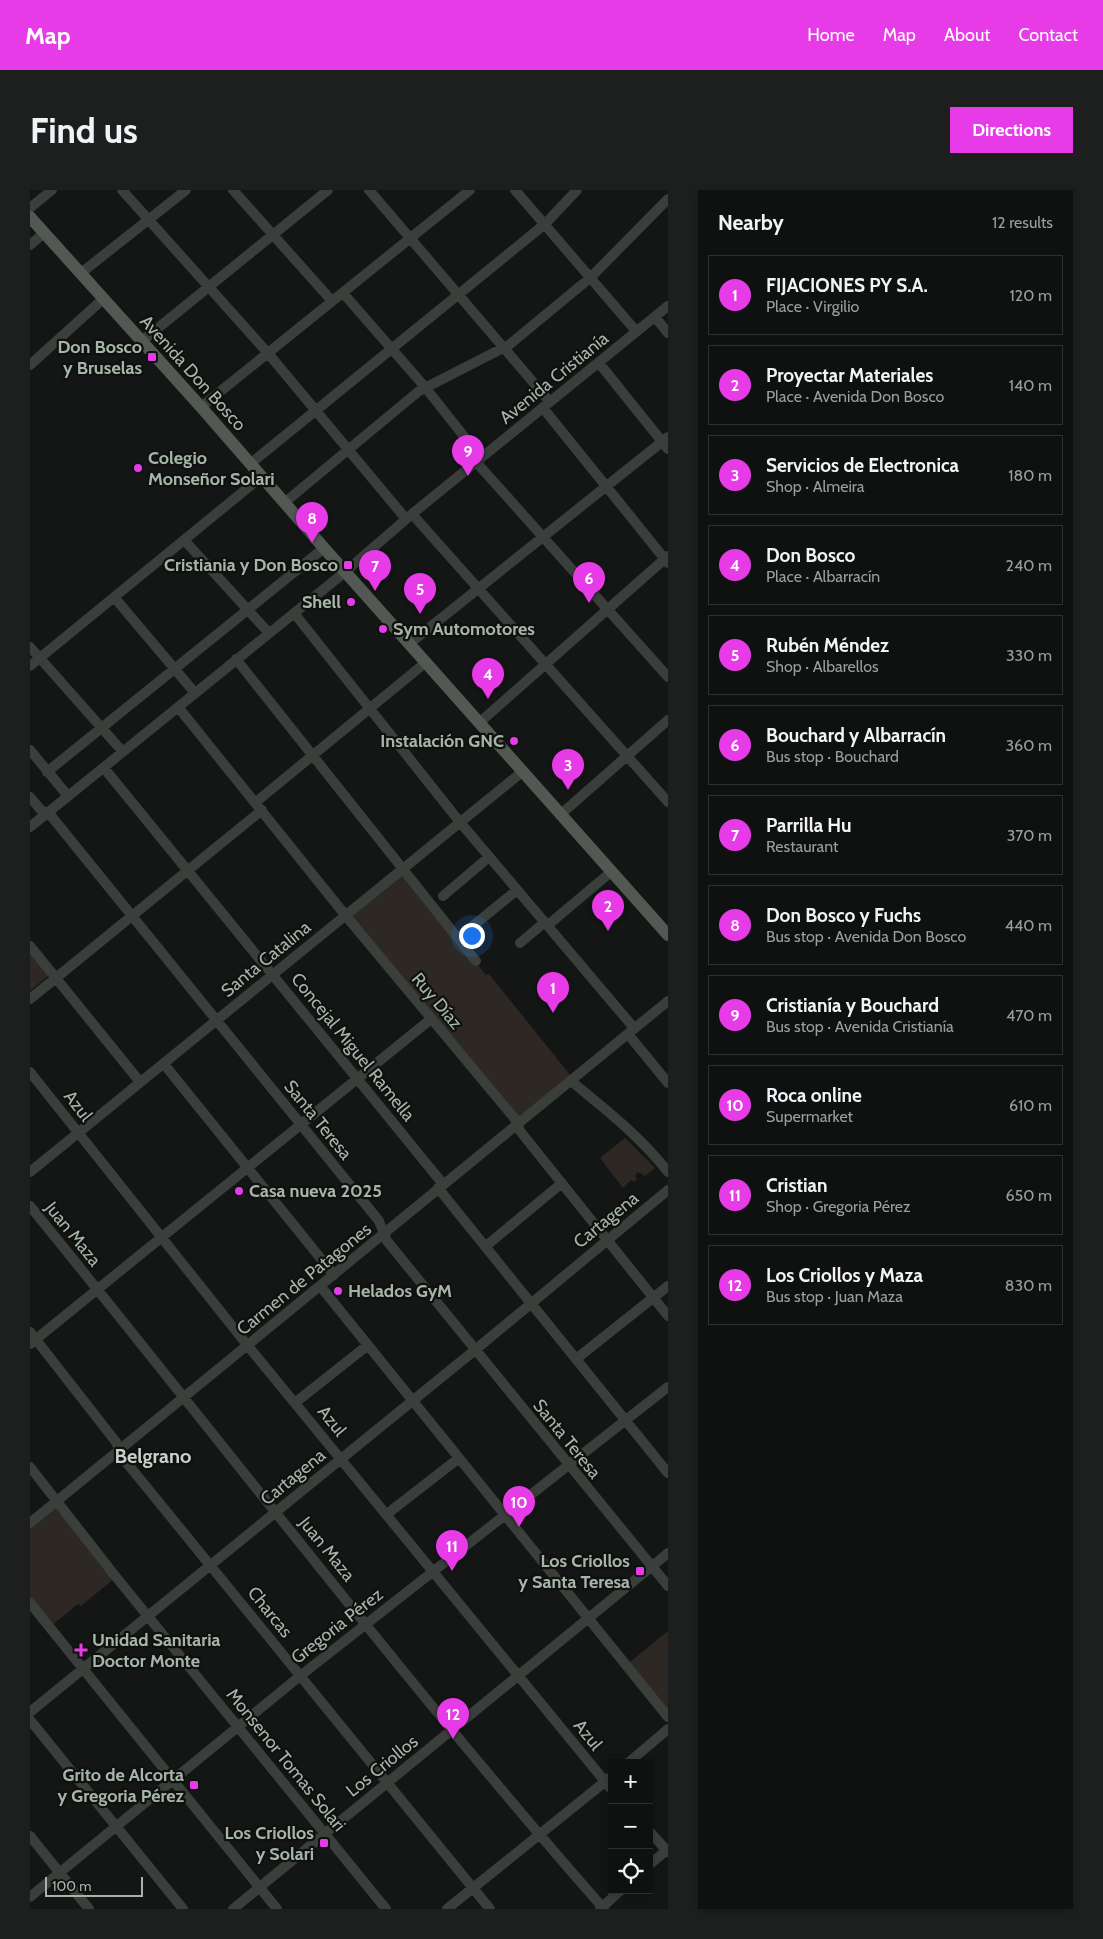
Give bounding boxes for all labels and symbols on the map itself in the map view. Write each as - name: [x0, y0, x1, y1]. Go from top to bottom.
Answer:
- street label: Avenida Don Bosco: [135, 311, 251, 435]
- street label: Avenida Cristianía: [495, 327, 613, 429]
- place label: Don Bosco y Bruselas: [57, 336, 142, 379]
- marker: Don Bosco y Bruselas: [146, 351, 158, 363]
- pin: 9: [452, 435, 484, 476]
- place label: Colegio Monseñor Solari: [148, 447, 275, 490]
- marker: Colegio Monseñor Solari: [132, 462, 144, 474]
- pin: 8: [296, 502, 328, 543]
- pin: 7: [359, 550, 391, 591]
- place label: Cristiania y Don Bosco: [164, 554, 338, 576]
- marker: Cristiania y Don Bosco: [342, 559, 354, 571]
- pin: 6: [573, 562, 605, 603]
- pin: 5: [404, 573, 436, 614]
- place label: Shell: [302, 591, 341, 613]
- marker: Shell: [345, 596, 357, 608]
- place label: Sym Automotores: [393, 618, 535, 640]
- marker: Sym Automotores: [377, 623, 389, 635]
- pin: 4: [472, 658, 504, 699]
- place label: Instalación GNC: [380, 730, 504, 752]
- marker: Instalación GNC: [508, 735, 520, 747]
- pin: 3: [552, 749, 584, 790]
- pin: 2: [592, 890, 624, 931]
- street label: Santa Catalina: [217, 916, 315, 1002]
- your location: [459, 923, 485, 949]
- street label: Concejal Miguel Ramella: [286, 968, 420, 1126]
- street label: Ruy Díaz: [407, 968, 467, 1034]
- pin: 1: [537, 972, 569, 1013]
- street label: Santa Teresa: [279, 1076, 357, 1164]
- street label: Azul: [59, 1086, 97, 1126]
- place label: Casa nueva 2025: [249, 1180, 382, 1202]
- marker: Casa nueva 2025: [233, 1185, 245, 1197]
- street label: Cartagena: [569, 1187, 643, 1253]
- street label: Juan Maza: [40, 1196, 106, 1271]
- street label: Carmen de Patagones: [232, 1218, 376, 1340]
- place label: Helados GyM: [348, 1280, 452, 1302]
- marker: Helados GyM: [332, 1285, 344, 1297]
- street label: Santa Teresa: [528, 1395, 606, 1483]
- street label: Azul: [313, 1401, 351, 1441]
- district label: Belgrano: [115, 1444, 191, 1468]
- street label: Cartagena: [256, 1444, 330, 1510]
- pin: 10: [503, 1486, 535, 1527]
- street label: Juan Maza: [294, 1511, 360, 1586]
- pin: 11: [436, 1530, 468, 1571]
- place label: Los Criollos y Santa Teresa: [518, 1550, 630, 1593]
- marker: Los Criollos y Santa Teresa: [634, 1565, 646, 1577]
- street label: Charcas: [243, 1582, 297, 1642]
- street label: Gregoria Pérez: [287, 1583, 388, 1669]
- place label: Unidad Sanitaria Doctor Monte: [92, 1629, 221, 1672]
- marker: Unidad Sanitaria Doctor Monte: [74, 1643, 88, 1657]
- street label: Monsenor Tomas Solari: [222, 1684, 350, 1836]
- pin: 12: [437, 1698, 469, 1739]
- street label: Azul: [569, 1715, 607, 1755]
- street label: Los Criollos: [342, 1730, 422, 1802]
- place label: Grito de Alcorta y Gregoria Pérez: [58, 1764, 184, 1807]
- marker: Grito de Alcorta y Gregoria Pérez: [188, 1779, 200, 1791]
- place label: Los Criollos y Solari: [224, 1822, 314, 1865]
- marker: Los Criollos y Solari: [318, 1837, 330, 1849]
- scale bar: [45, 1874, 142, 1897]

